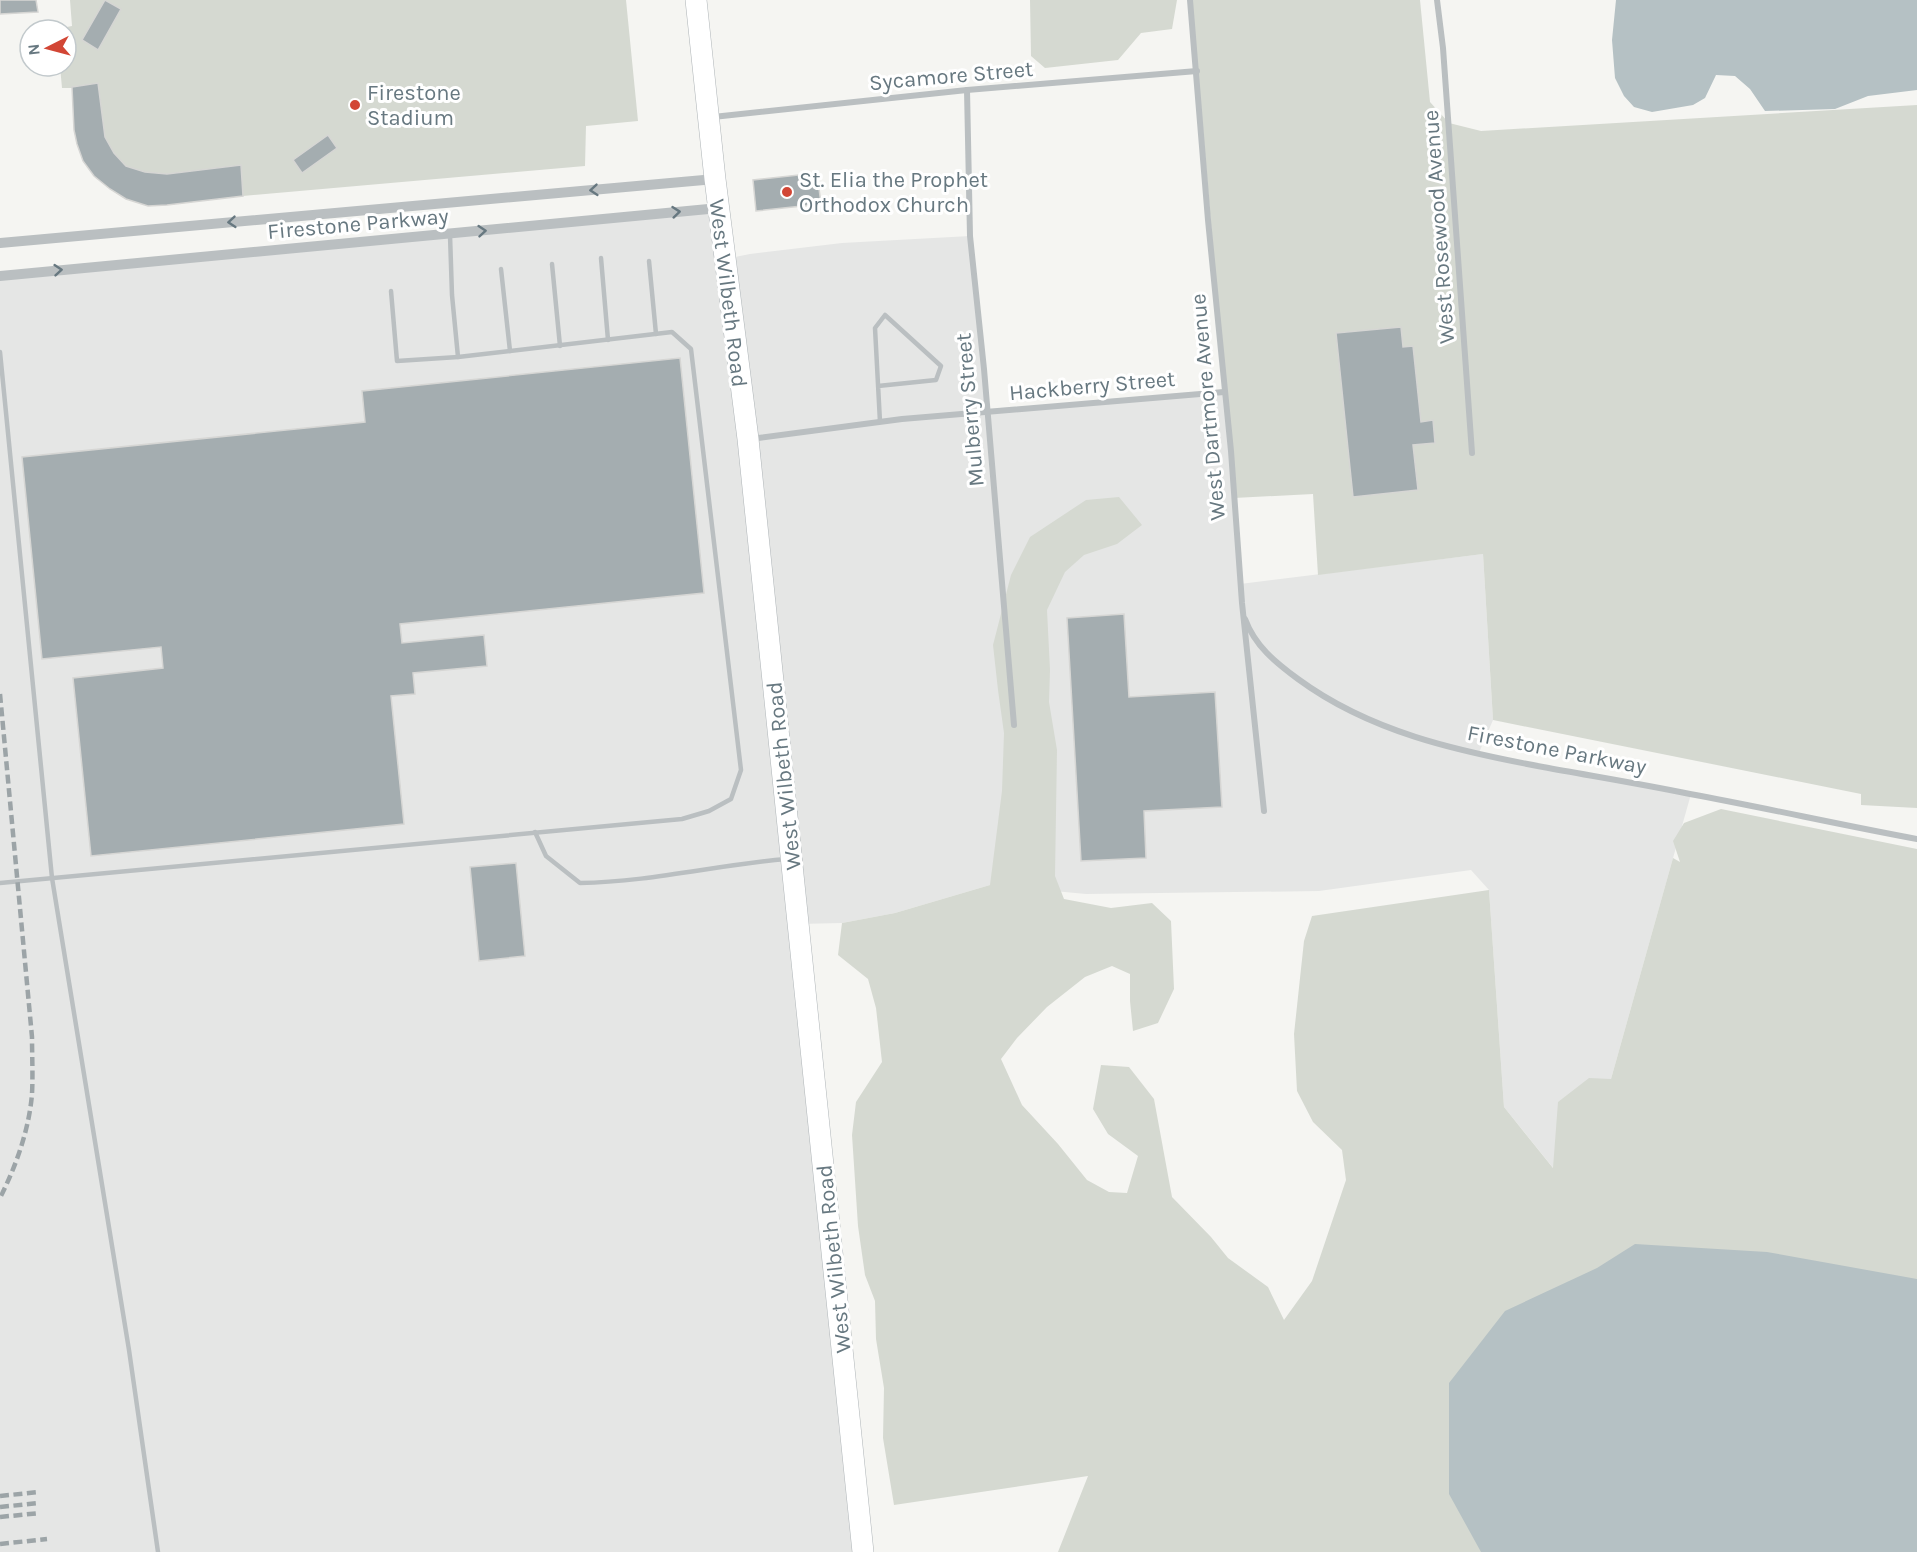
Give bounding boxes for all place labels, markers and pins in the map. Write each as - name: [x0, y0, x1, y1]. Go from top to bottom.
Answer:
- place label: Firestone Stadium: [367, 80, 461, 131]
- marker: Firestone Stadium: [348, 98, 362, 112]
- place label: St. Elia the Prophet Orthodox Church: [799, 167, 988, 218]
- marker: St. Elia the Prophet Orthodox Church: [780, 185, 794, 199]

